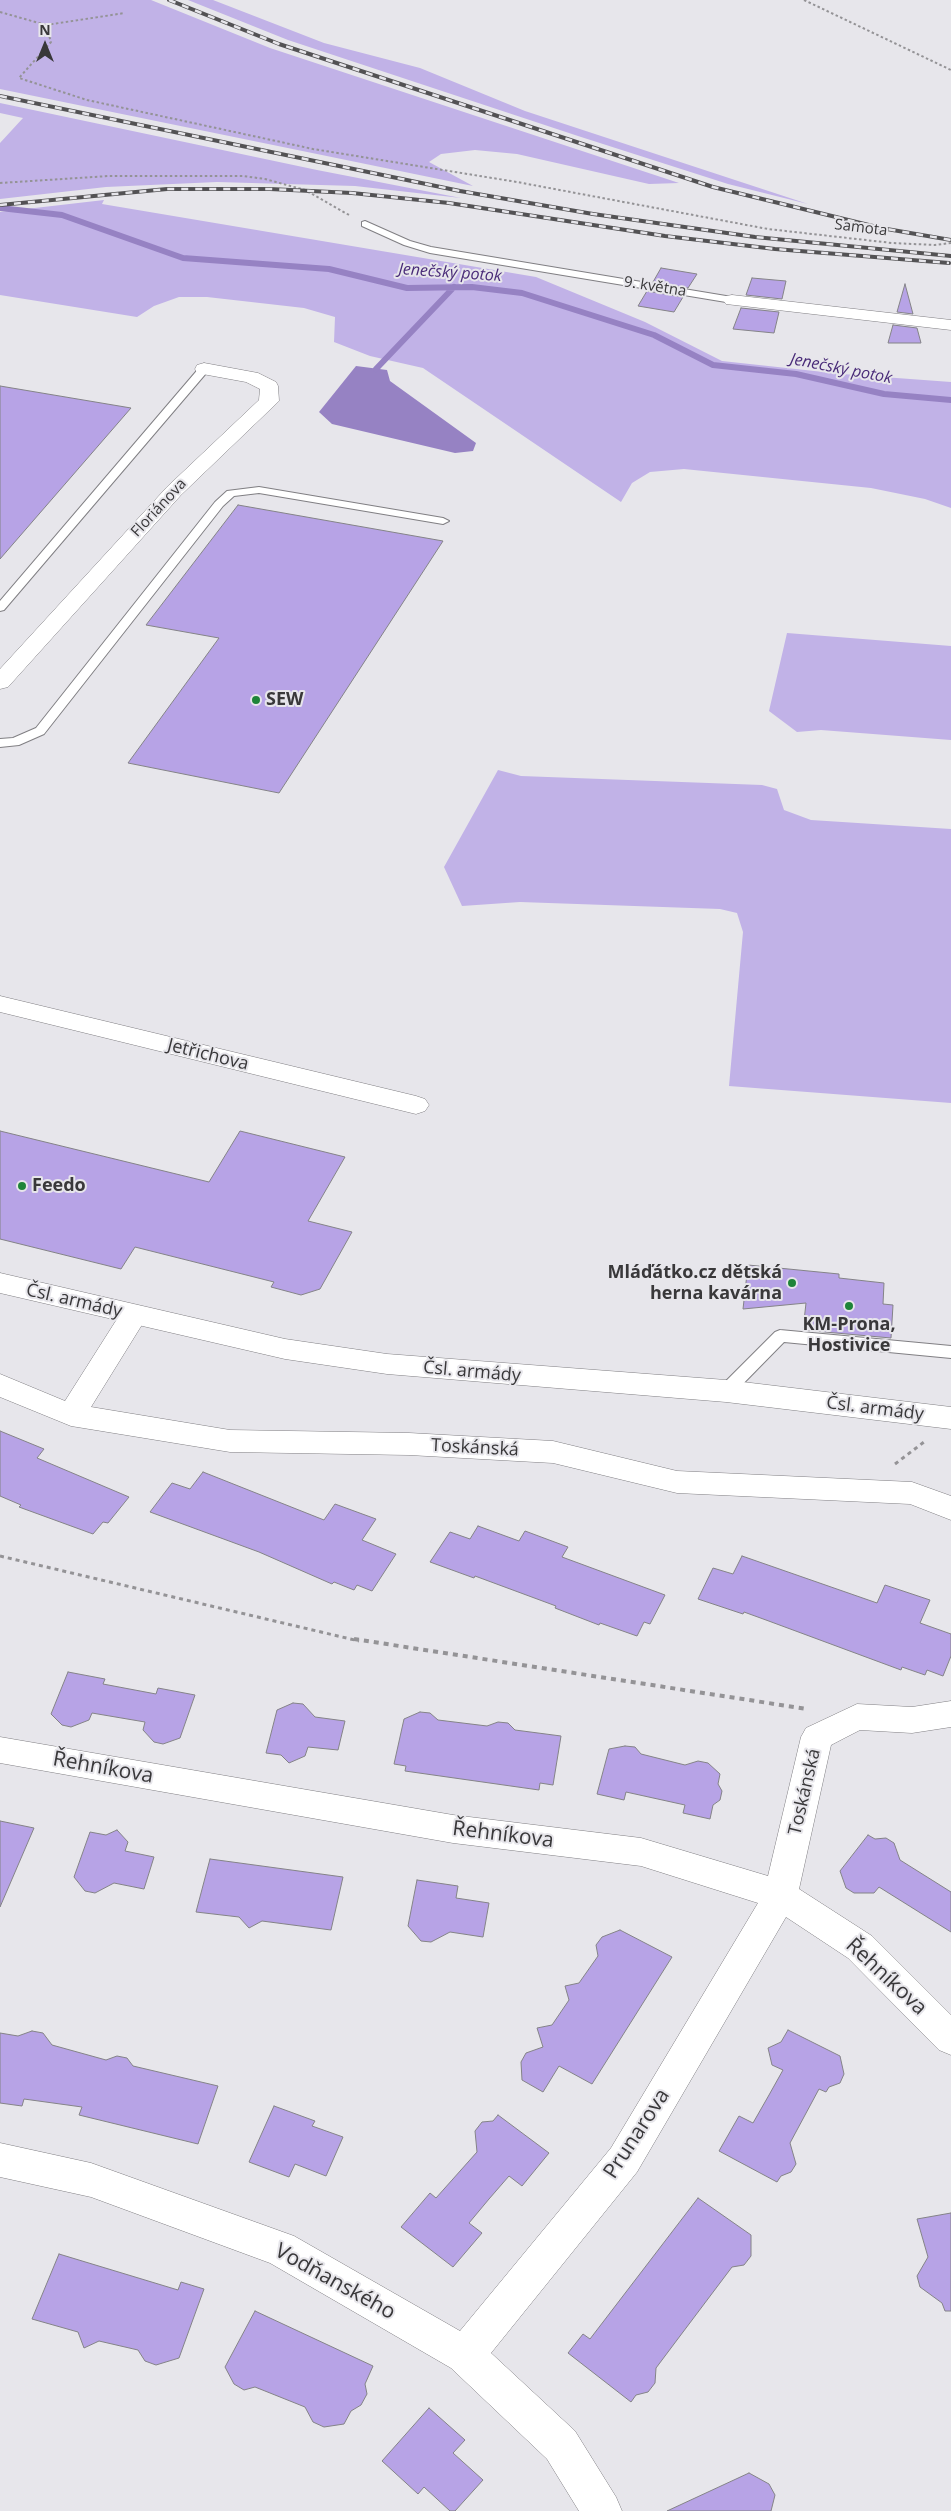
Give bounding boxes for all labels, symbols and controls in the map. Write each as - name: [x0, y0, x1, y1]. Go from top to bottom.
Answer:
- north arrow: [20, 20, 70, 70]
- text: N: [39, 20, 51, 39]
- street label: Samota: [834, 216, 888, 240]
- water label: Jenečský potok: [398, 260, 502, 286]
- street label: 9. května: [622, 273, 688, 301]
- water label: Jenečský potok: [788, 350, 894, 388]
- street label: Floriánova: [128, 475, 190, 541]
- place label: SEW: [266, 689, 303, 711]
- marker: SEW: [250, 694, 262, 706]
- street label: Jetřichova: [165, 1035, 251, 1075]
- place label: Feedo: [32, 1175, 86, 1197]
- marker: Feedo: [16, 1180, 28, 1192]
- place label: Mláďátko.cz dětská herna kavárna: [608, 1262, 782, 1304]
- marker: Mláďátko.cz dětská herna kavárna: [786, 1277, 798, 1289]
- street label: Čsl. armády: [24, 1279, 124, 1323]
- marker: KM-Prona, Hostivice: [843, 1300, 855, 1312]
- place label: KM-Prona, Hostivice: [802, 1314, 896, 1356]
- street label: Čsl. armády: [422, 1357, 522, 1387]
- street label: Čsl. armády: [825, 1392, 925, 1426]
- street label: Toskánská: [431, 1435, 519, 1461]
- street label: Řehníkova: [51, 1747, 155, 1789]
- street label: Toskánská: [785, 1747, 825, 1837]
- street label: Řehníkova: [451, 1816, 555, 1854]
- street label: Řehníkova: [840, 1933, 932, 2021]
- street label: Prunarova: [599, 2084, 675, 2184]
- street label: Vodňanského: [270, 2239, 400, 2325]

